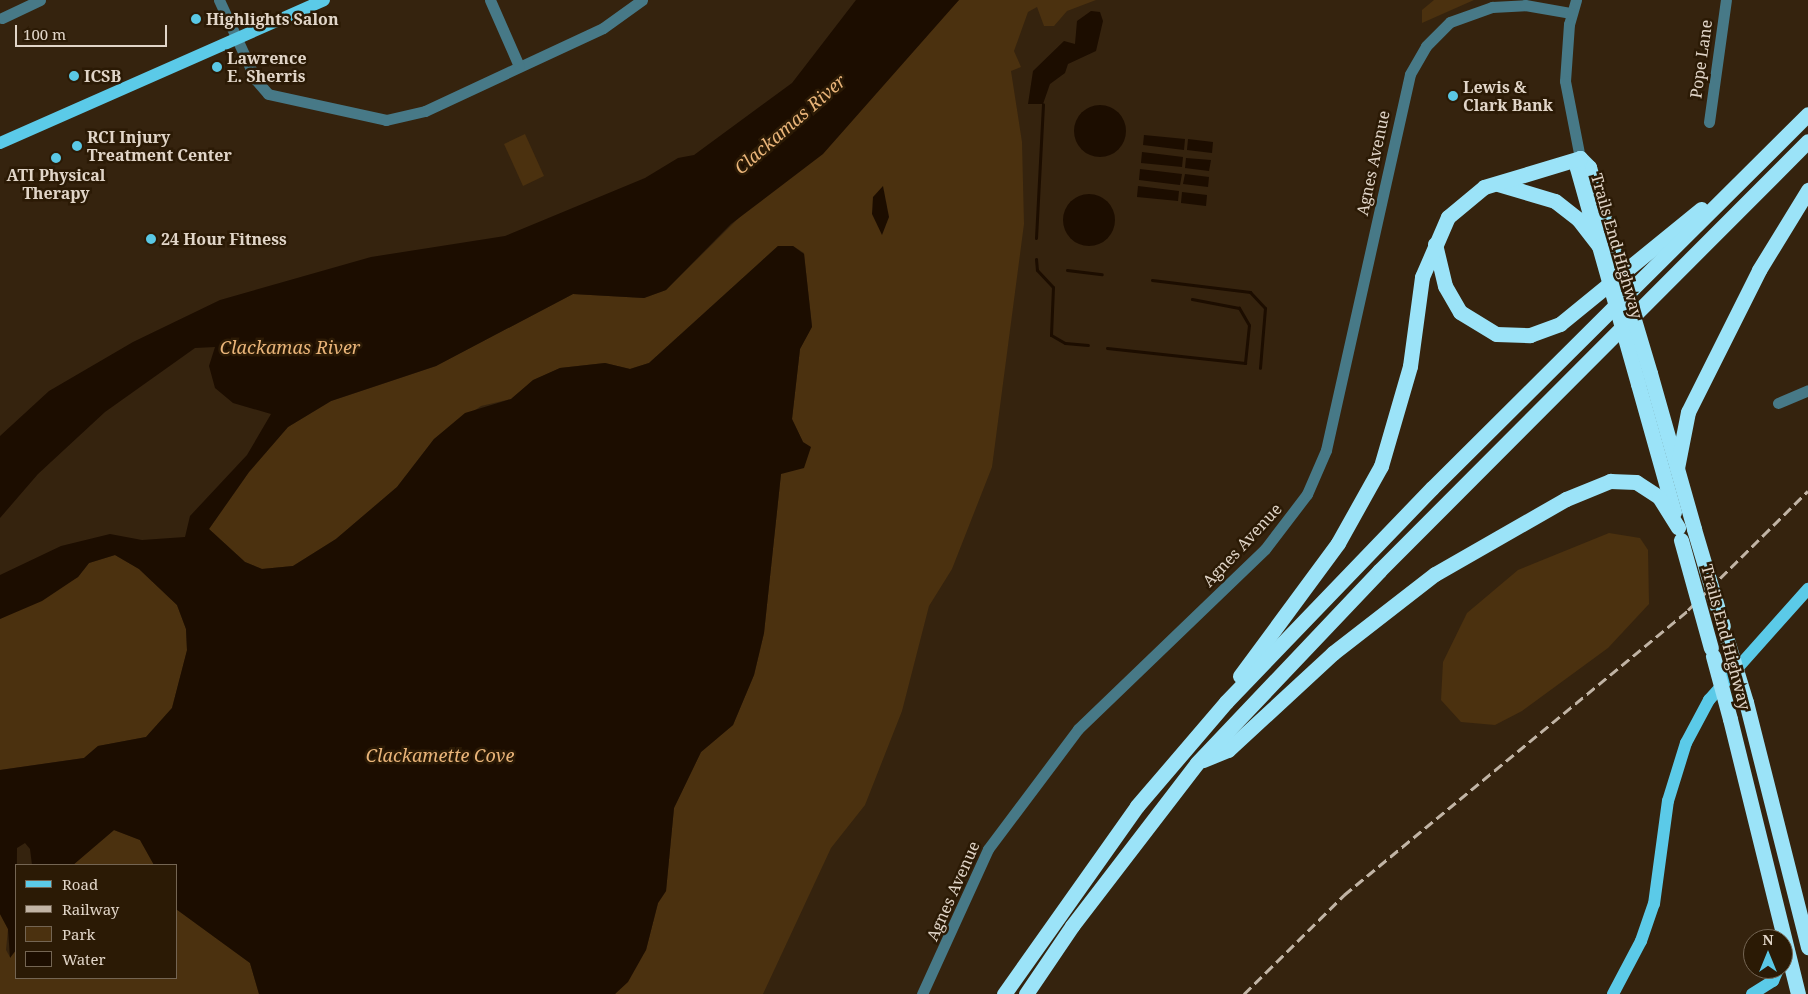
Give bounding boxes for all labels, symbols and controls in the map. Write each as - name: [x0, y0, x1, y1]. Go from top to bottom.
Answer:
- place label: Highlights Salon: [206, 9, 339, 29]
- marker: Highlights Salon: [190, 13, 202, 25]
- scale bar: [18, 15, 170, 47]
- street label: Pope Lane: [1686, 18, 1716, 100]
- text: 100 m: [23, 24, 66, 44]
- place label: Lawrence E. Sherris: [227, 48, 307, 86]
- marker: Lawrence E. Sherris: [211, 61, 223, 73]
- place label: ICSB: [84, 66, 121, 86]
- marker: ICSB: [68, 70, 80, 82]
- water label: Clackamas River: [730, 70, 850, 178]
- place label: Lewis & Clark Bank: [1463, 77, 1553, 115]
- marker: Lewis & Clark Bank: [1447, 90, 1459, 102]
- street label: Agnes Avenue: [1352, 109, 1394, 217]
- place label: RCI Injury Treatment Center: [87, 127, 232, 165]
- marker: RCI Injury Treatment Center: [71, 140, 83, 152]
- marker: ATI Physical Therapy: [50, 152, 62, 164]
- place label: ATI Physical Therapy: [7, 165, 105, 203]
- street label: Trails End Highway: [1587, 171, 1647, 321]
- place label: 24 Hour Fitness: [161, 229, 287, 249]
- marker: 24 Hour Fitness: [145, 233, 157, 245]
- water label: Clackamas River: [220, 336, 360, 358]
- street label: Agnes Avenue: [1198, 499, 1286, 591]
- street label: Trails End Highway: [1697, 562, 1755, 712]
- water label: Clackamette Cove: [366, 744, 514, 766]
- street label: Agnes Avenue: [922, 838, 984, 944]
- legend: [15, 864, 178, 979]
- text: Road: [62, 874, 98, 894]
- text: Railway: [62, 899, 119, 919]
- text: Park: [62, 924, 95, 944]
- north arrow: [1743, 929, 1793, 979]
- text: N: [1762, 930, 1774, 949]
- text: Water: [62, 949, 105, 969]

